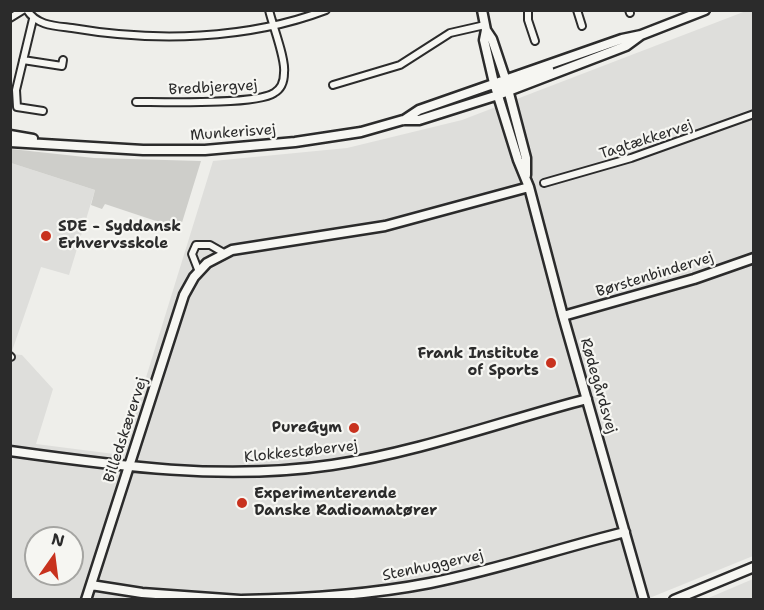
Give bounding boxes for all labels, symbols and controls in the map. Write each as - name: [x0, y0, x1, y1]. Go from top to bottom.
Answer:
- street label: Bredbjergvej: [168, 77, 258, 99]
- street label: Tagtækkervej: [597, 116, 695, 164]
- street label: Munkerisvej: [190, 121, 276, 145]
- place label: SDE - Syddansk Erhvervsskole: [58, 218, 181, 253]
- marker: SDE - Syddansk Erhvervsskole: [39, 229, 53, 243]
- street label: Børstenbindervej: [594, 249, 716, 301]
- street label: Rødegårdsvej: [576, 336, 620, 436]
- place label: Frank Institute of Sports: [417, 345, 539, 380]
- marker: Frank Institute of Sports: [544, 356, 558, 370]
- street label: Billedskærervej: [100, 375, 152, 485]
- place label: PureGym: [272, 419, 342, 437]
- marker: PureGym: [347, 421, 361, 435]
- street label: Klokkestøbervej: [243, 437, 359, 467]
- place label: Experimenterende Danske Radioamatører: [254, 485, 437, 520]
- marker: Experimenterende Danske Radioamatører: [235, 496, 249, 510]
- north arrow: [24, 526, 84, 586]
- text: N: [49, 528, 67, 552]
- street label: Stenhuggervej: [381, 546, 485, 586]

